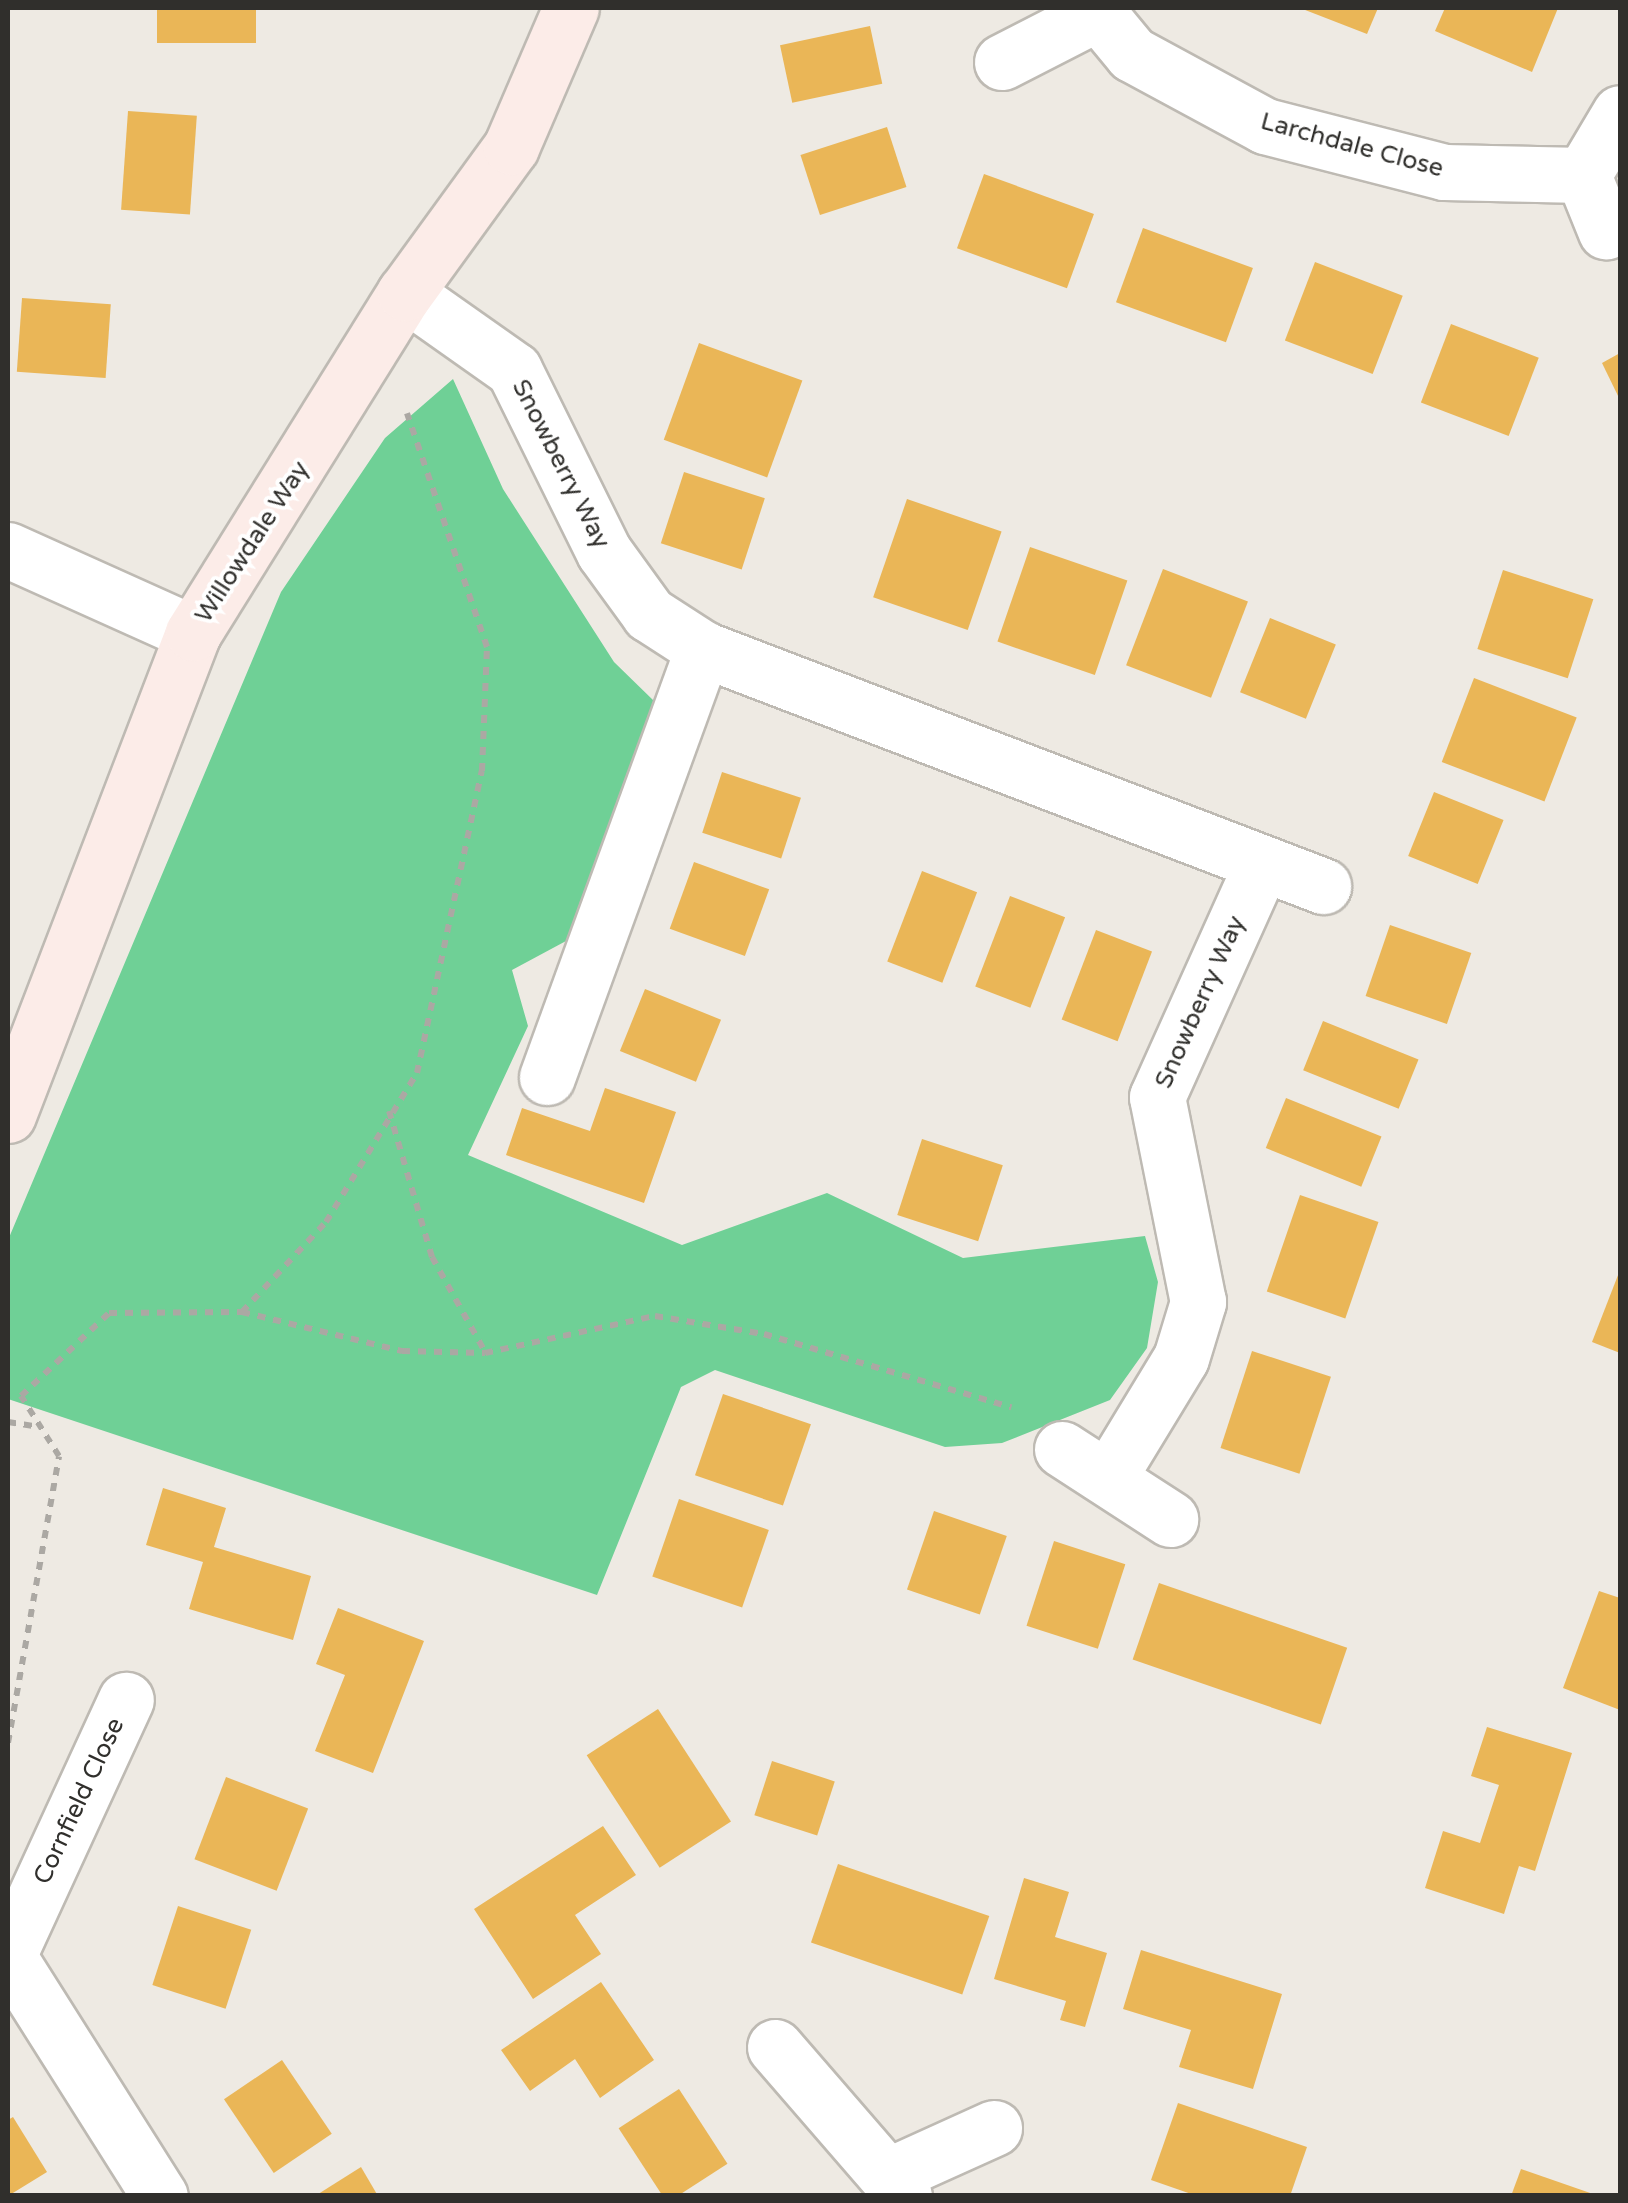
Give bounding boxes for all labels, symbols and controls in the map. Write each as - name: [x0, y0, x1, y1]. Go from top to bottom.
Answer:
- street label: Larchdale Close: [1257, 106, 1447, 184]
- street label: Snowberry Way: [505, 374, 617, 554]
- street label: Willowdale Way: [189, 456, 315, 628]
- street label: Snowberry Way: [1149, 911, 1251, 1093]
- street label: Cornfield Close: [27, 1713, 131, 1889]

